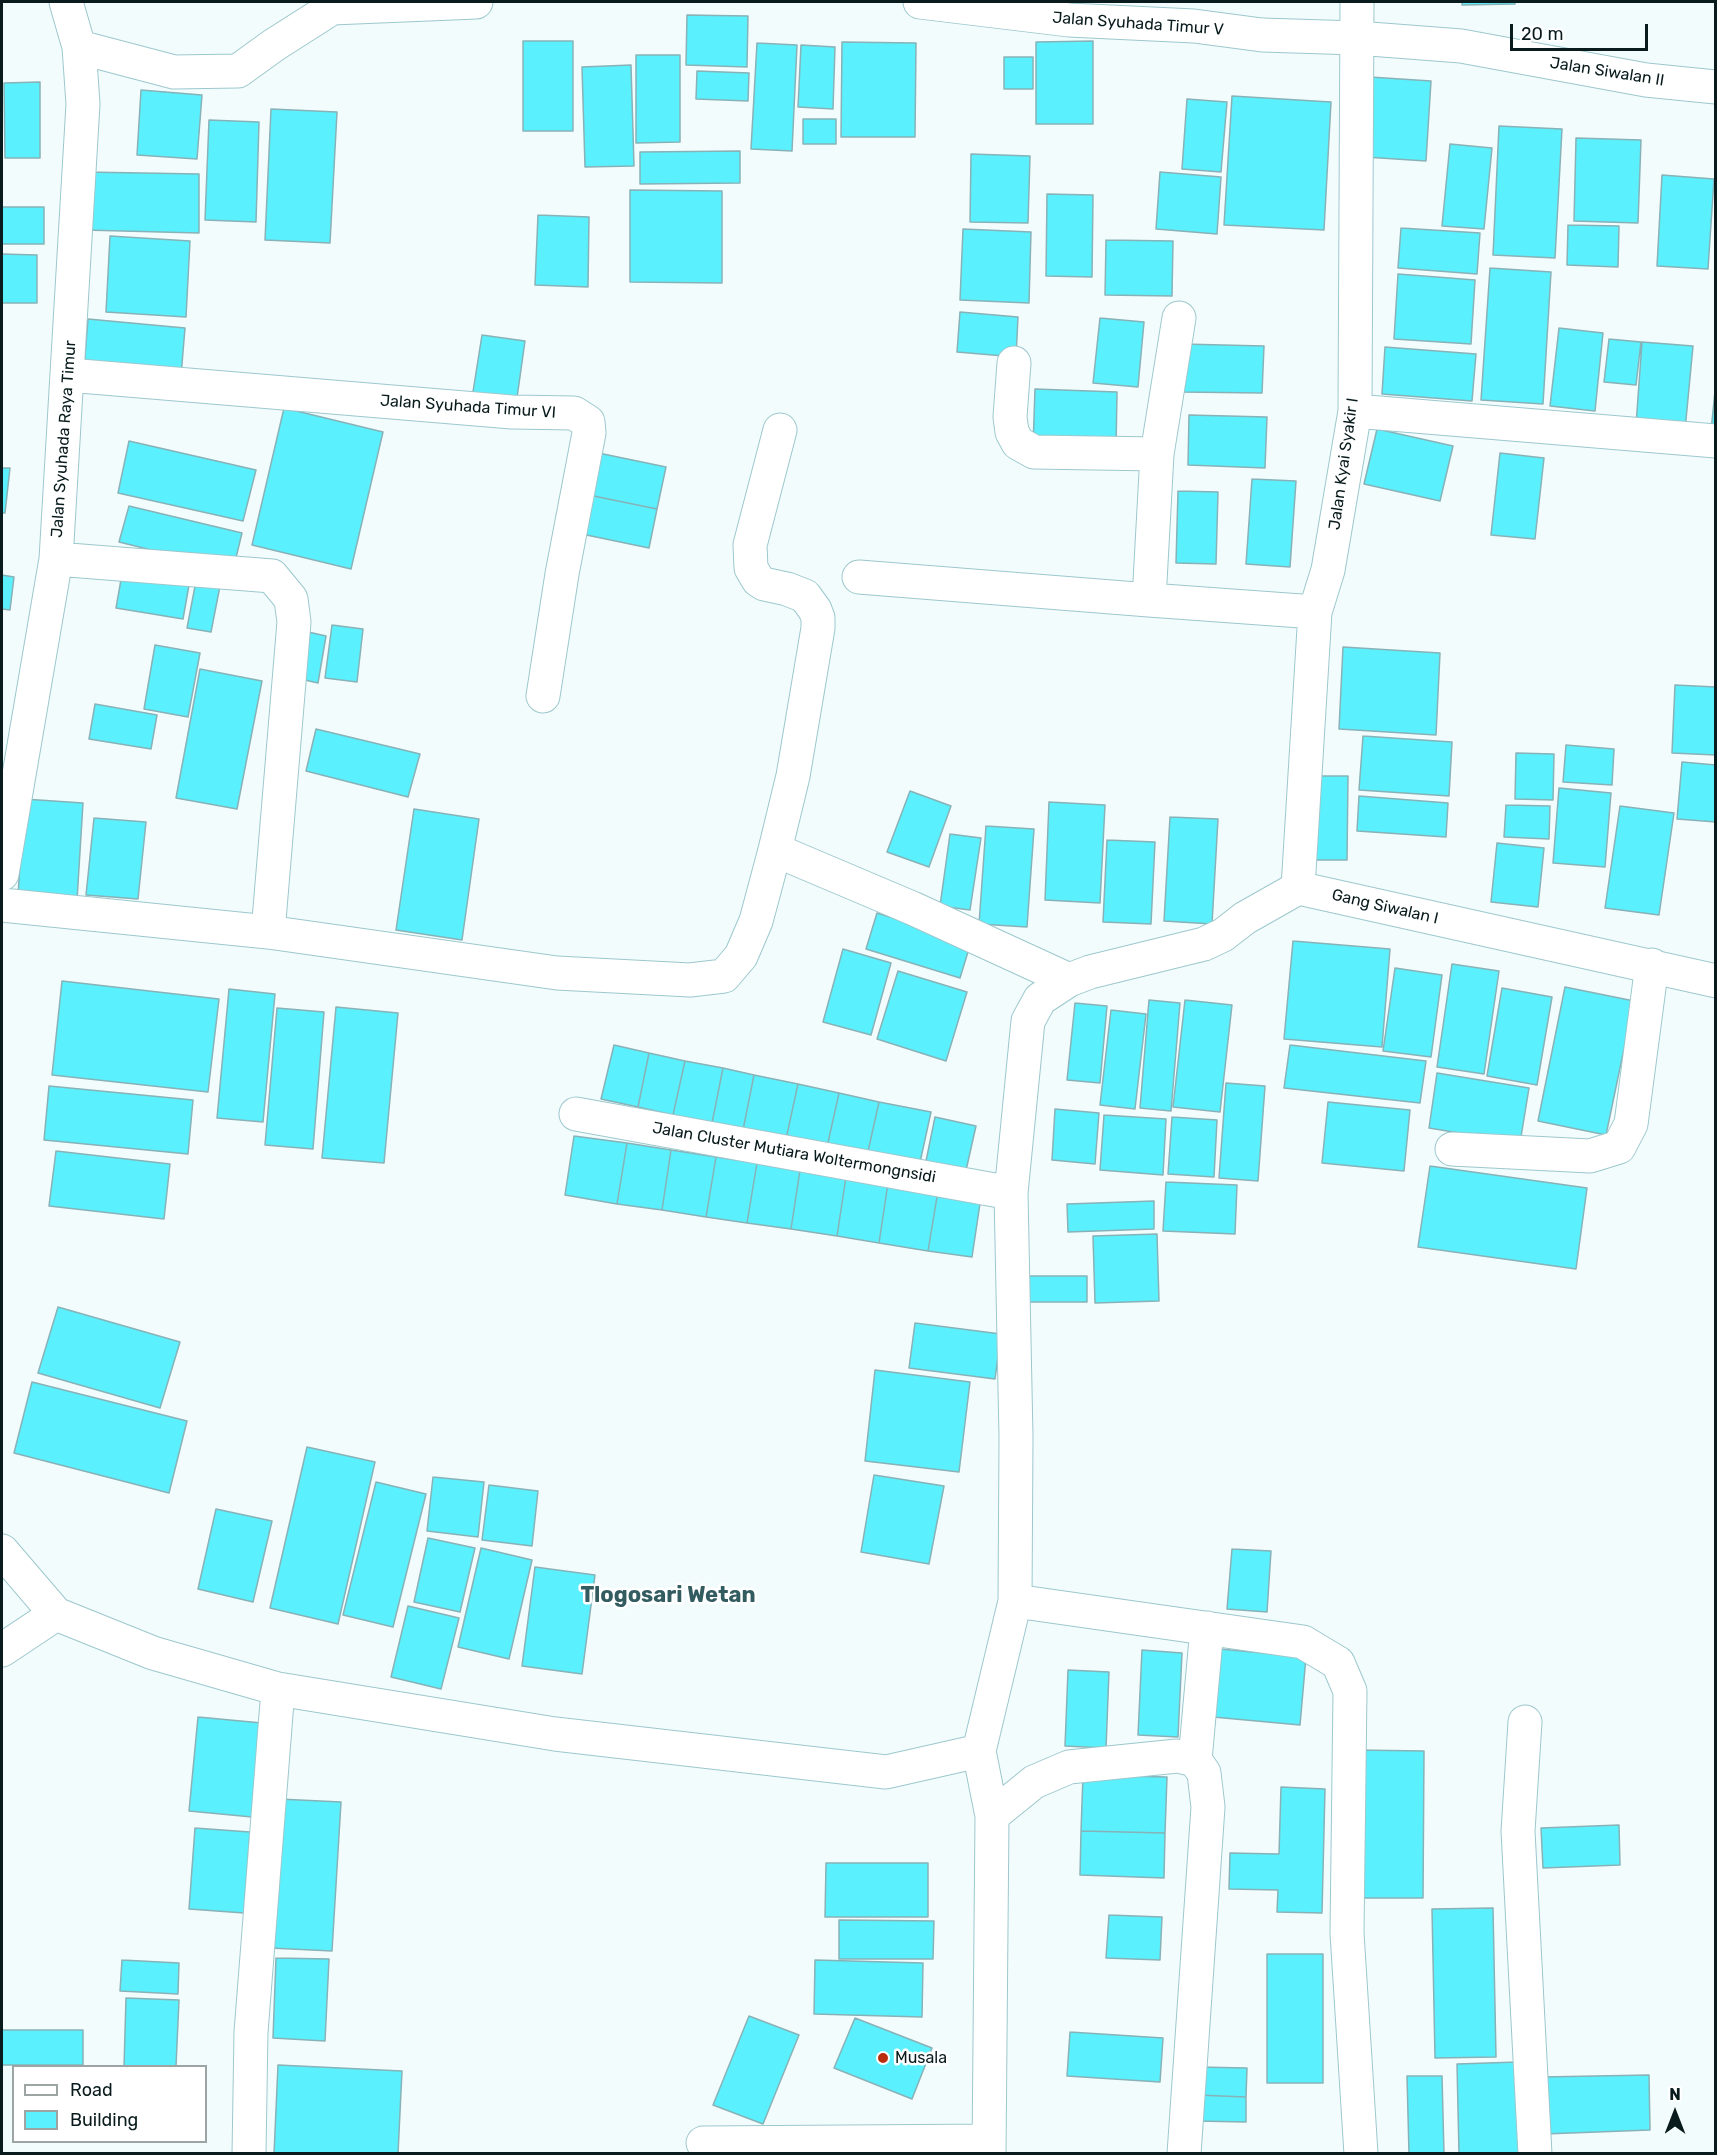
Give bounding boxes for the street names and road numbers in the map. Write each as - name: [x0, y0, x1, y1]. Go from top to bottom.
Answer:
- street label: Jalan Syuhada Timur V: [1052, 8, 1224, 40]
- street label: Jalan Siwalan II: [1548, 53, 1666, 91]
- street label: Jalan Syuhada Raya Timur: [48, 340, 80, 538]
- street label: Jalan Syuhada Timur VI: [379, 391, 557, 423]
- street label: Jalan Kyai Syakir I: [1325, 397, 1363, 531]
- street label: Gang Siwalan I: [1330, 885, 1440, 929]
- street label: Jalan Cluster Mutiara Woltermongnsidi: [651, 1119, 937, 1187]

